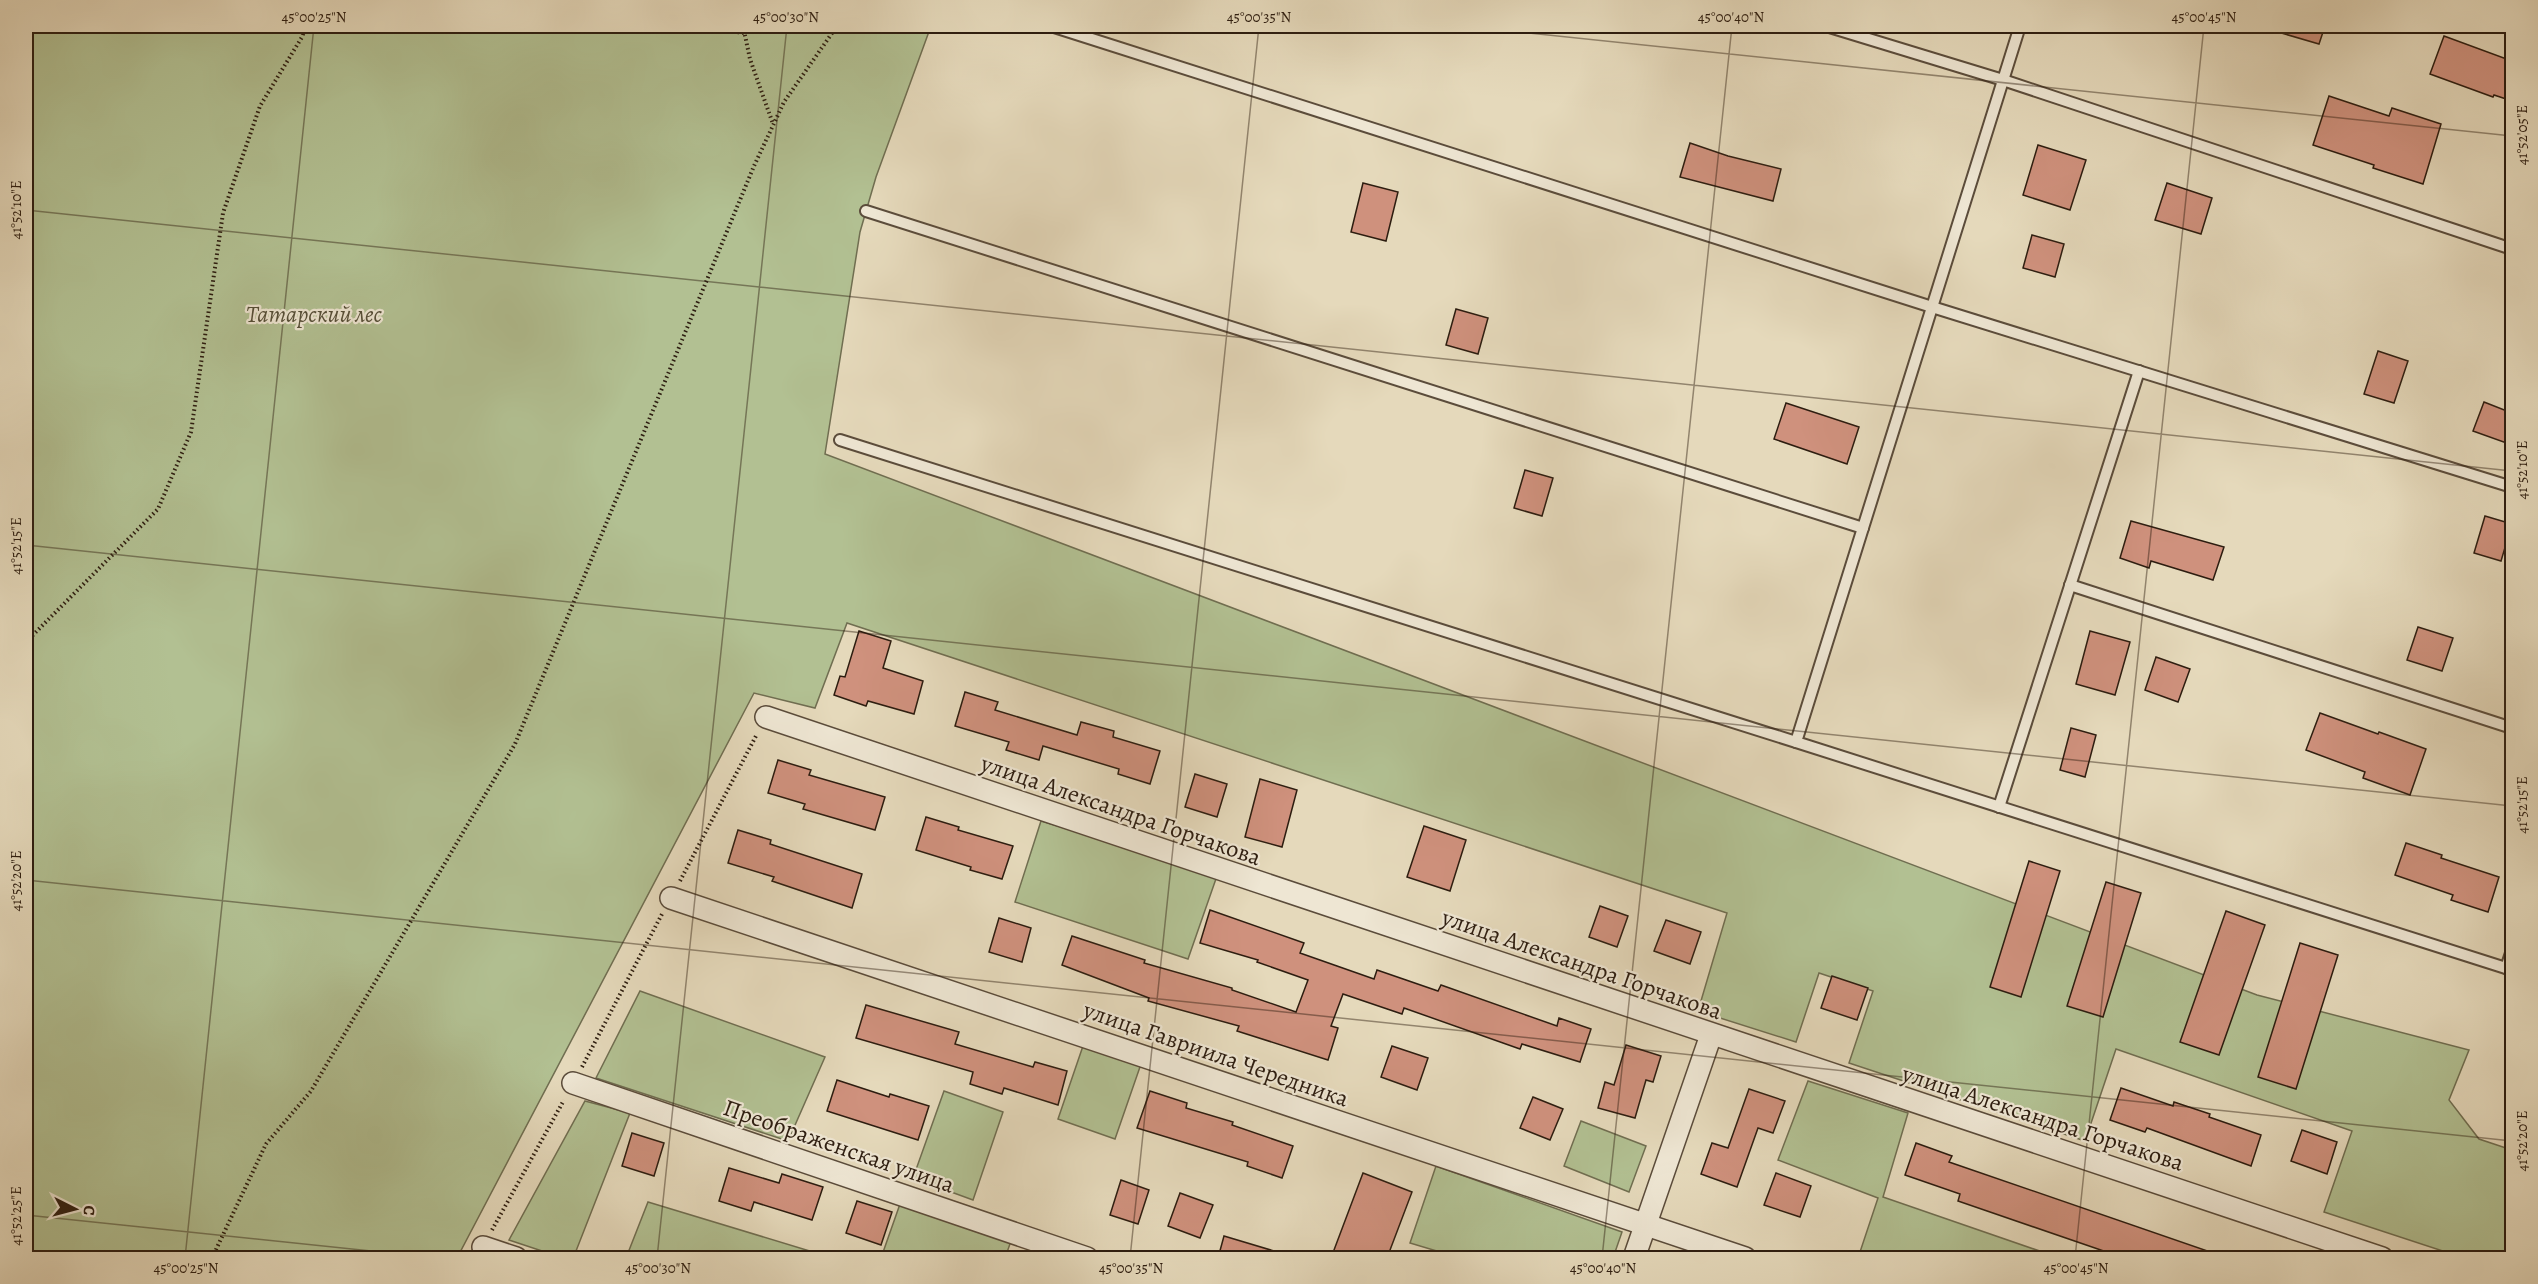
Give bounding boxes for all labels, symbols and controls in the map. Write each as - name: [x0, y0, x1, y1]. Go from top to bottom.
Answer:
- text: 45°00'25"N: [281, 7, 347, 27]
- text: 45°00'30"N: [753, 7, 819, 27]
- text: 45°00'35"N: [1227, 7, 1291, 27]
- text: 45°00'40"N: [1698, 7, 1764, 27]
- text: 45°00'45"N: [2172, 7, 2237, 27]
- text: 41°52'05"E: [2512, 105, 2532, 165]
- text: 41°52'10"E: [6, 180, 26, 240]
- park label: Татарский лес: [246, 298, 383, 330]
- text: 41°52'10"E: [2512, 440, 2532, 500]
- text: 41°52'15"E: [6, 517, 26, 575]
- street label: улица Александра Горчакова: [976, 747, 1265, 873]
- text: 41°52'15"E: [2512, 776, 2532, 834]
- text: 41°52'20"E: [6, 850, 26, 912]
- street label: улица Александра Горчакова: [1437, 901, 1726, 1027]
- street label: улица Гавриила Чередника: [1078, 993, 1353, 1114]
- street label: улица Александра Горчакова: [1897, 1057, 2188, 1179]
- street label: Преображенская улица: [719, 1091, 959, 1201]
- text: 41°52'20"E: [2512, 1110, 2532, 1172]
- north arrow: [45, 1179, 105, 1239]
- text: 41°52'25"E: [6, 1186, 26, 1246]
- text: С: [77, 1204, 100, 1217]
- text: 45°00'25"N: [153, 1258, 219, 1278]
- text: 45°00'30"N: [625, 1258, 691, 1278]
- text: 45°00'35"N: [1099, 1258, 1163, 1278]
- text: 45°00'40"N: [1570, 1258, 1636, 1278]
- text: 45°00'45"N: [2044, 1258, 2109, 1278]

